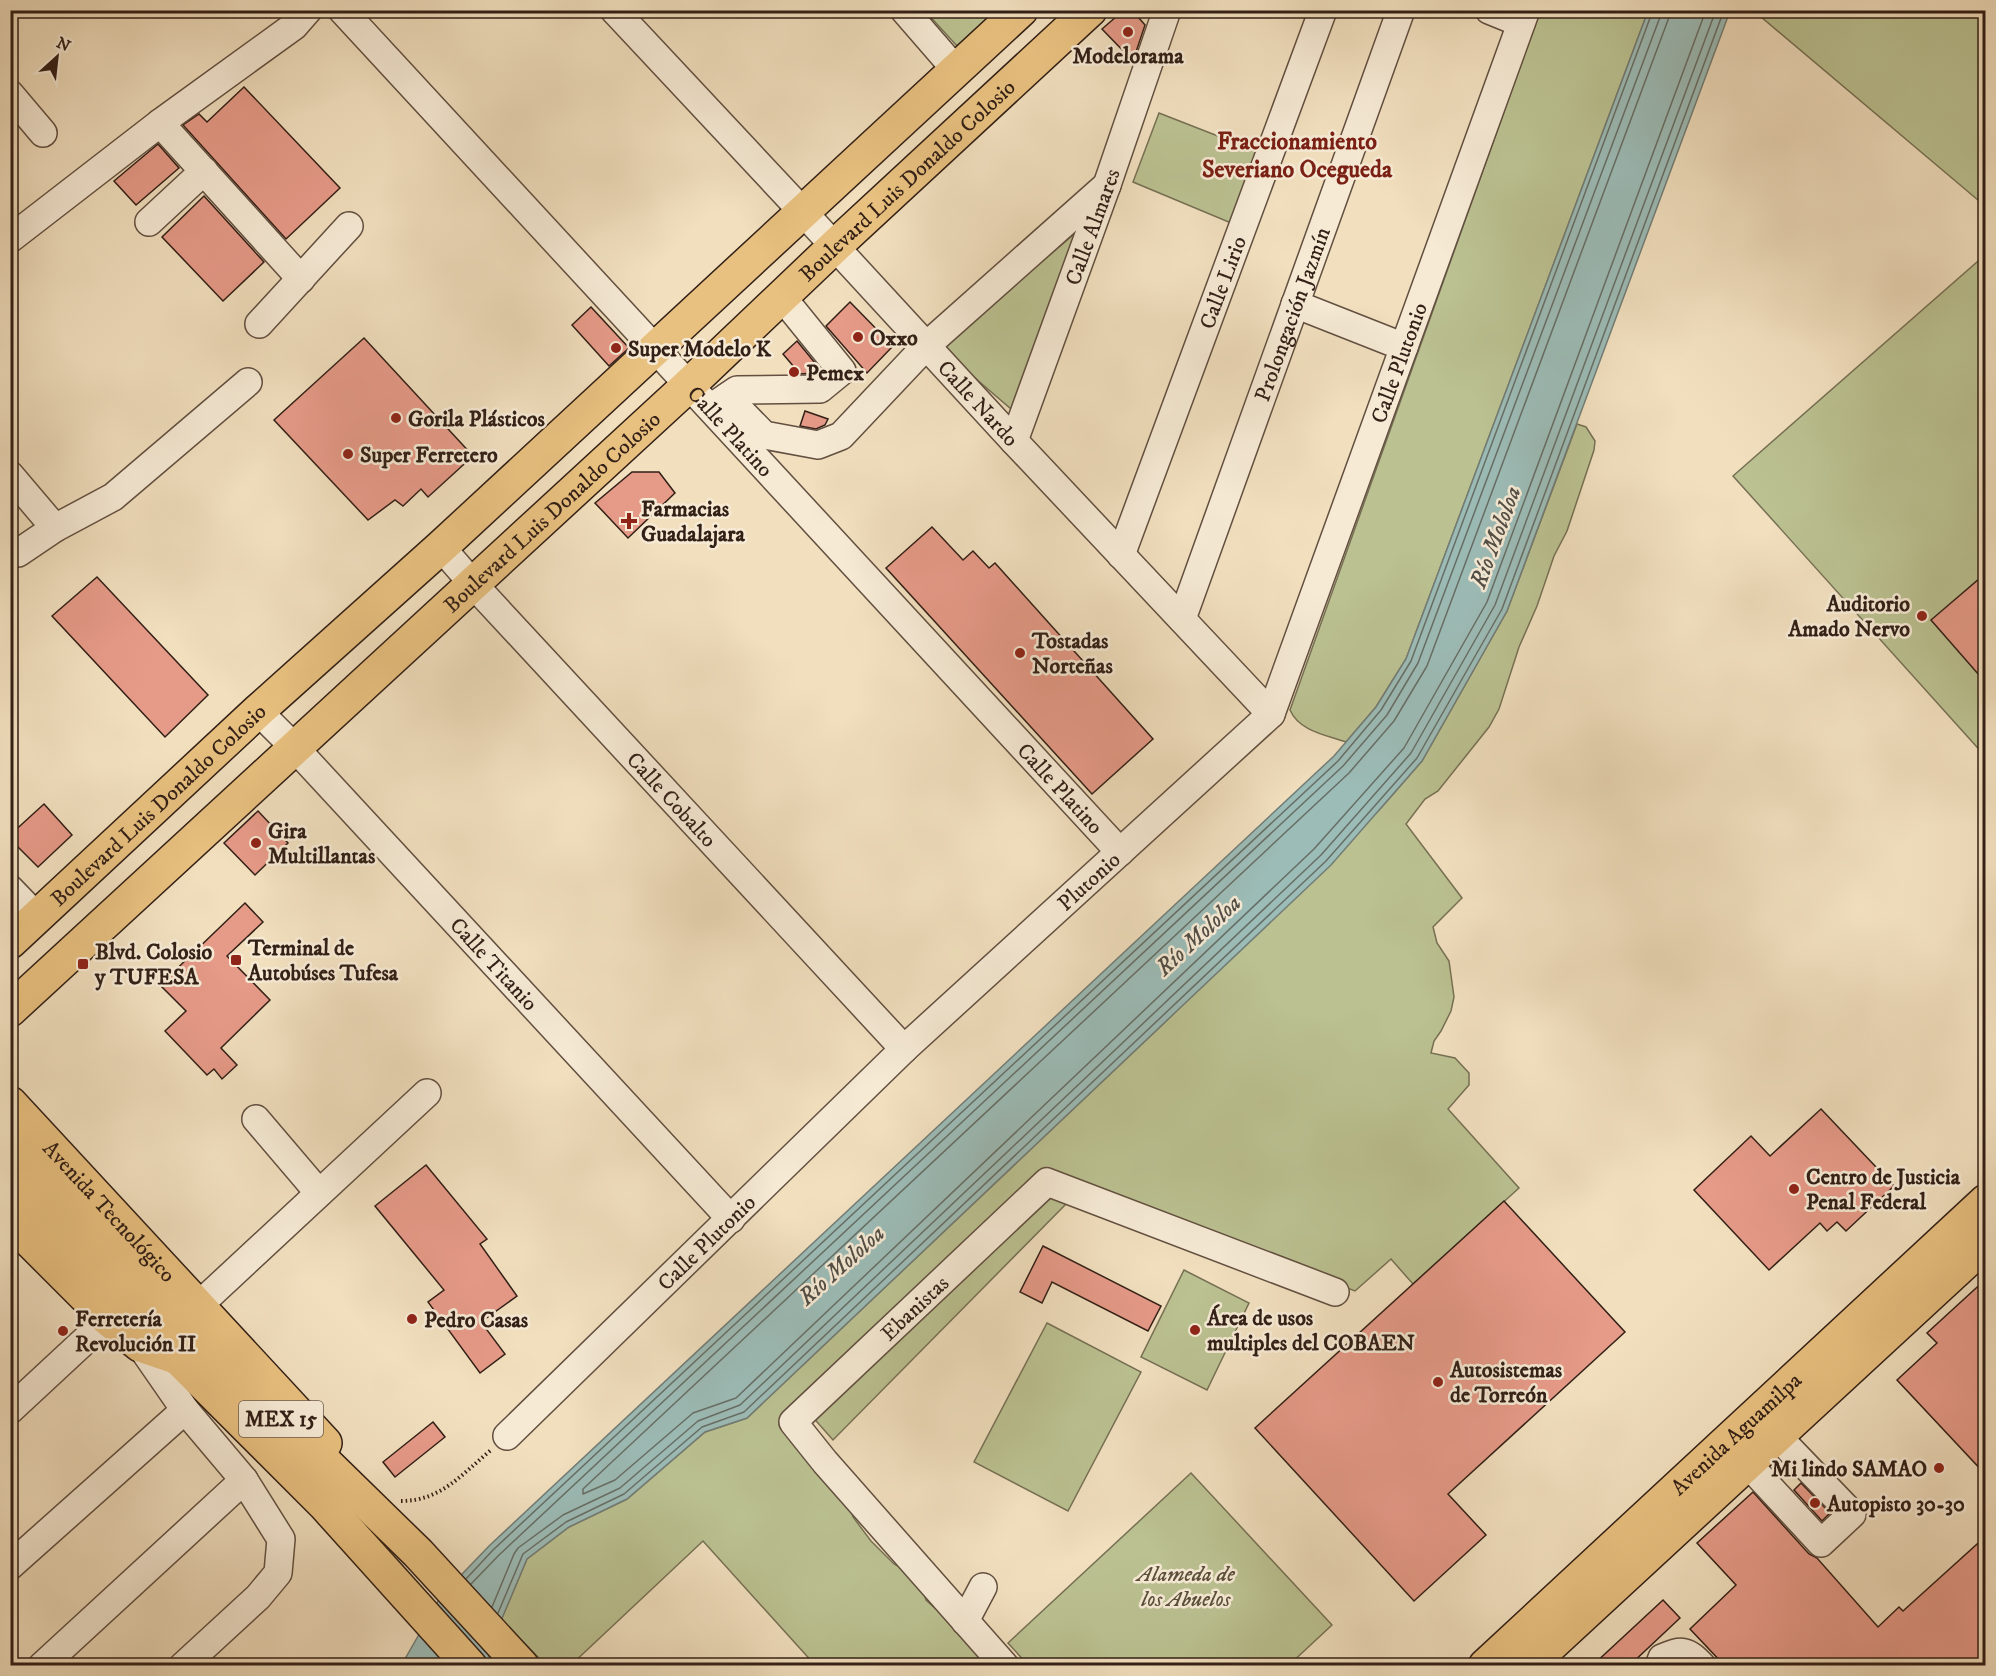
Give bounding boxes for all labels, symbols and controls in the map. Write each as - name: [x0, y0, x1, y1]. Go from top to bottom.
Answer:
- marker: Modelorama: [1121, 25, 1135, 39]
- north arrow: [27, 27, 87, 87]
- text: N: [53, 33, 74, 56]
- place label: Modelorama: [1072, 43, 1184, 70]
- street label: Boulevard Luis Donaldo Colosio: [794, 74, 1021, 288]
- district label: Fraccionamiento Severiano Ocegueda: [1202, 127, 1393, 185]
- street label: Calle Almares: [1060, 165, 1127, 289]
- street label: Prolongación Jazmín: [1249, 223, 1337, 405]
- street label: Calle Lirio: [1194, 232, 1253, 333]
- street label: Calle Plutonio: [1365, 299, 1434, 427]
- place label: Oxxo: [870, 325, 918, 352]
- marker: Oxxo: [851, 330, 865, 344]
- place label: Super Modelo K: [628, 336, 772, 363]
- marker: Super Modelo K: [609, 341, 623, 355]
- street label: Calle Nardo: [931, 355, 1024, 453]
- place label: Pemex: [806, 360, 864, 387]
- marker: Pemex: [787, 365, 801, 379]
- street label: Calle Platino: [681, 381, 779, 483]
- place label: Gorila Plásticos: [408, 406, 545, 433]
- street label: Boulevard Luis Donaldo Colosio: [438, 406, 667, 619]
- marker: Gorila Plásticos: [389, 411, 403, 425]
- place label: Super Ferretero: [360, 442, 498, 469]
- marker: Super Ferretero: [341, 447, 355, 461]
- water label: Río Mololoa: [1463, 482, 1528, 593]
- place label: Farmacias Guadalajara: [641, 496, 745, 549]
- marker: Farmacias Guadalajara: [622, 514, 636, 528]
- place label: Auditorio Amado Nervo: [1787, 591, 1910, 643]
- marker: Auditorio Amado Nervo: [1915, 609, 1929, 623]
- place label: Tostadas Norteñas: [1031, 628, 1113, 680]
- marker: Tostadas Norteñas: [1013, 646, 1027, 660]
- street label: Boulevard Luis Donaldo Colosio: [45, 698, 272, 913]
- street label: Calle Platino: [1011, 738, 1108, 840]
- street label: Calle Cobalto: [620, 747, 722, 853]
- place label: Gira Multillantas: [268, 818, 376, 870]
- marker: Gira Multillantas: [249, 836, 263, 850]
- street label: Plutonio: [1052, 846, 1126, 917]
- water label: Río Mololoa: [1149, 888, 1248, 984]
- street label: Calle Titanio: [444, 912, 543, 1017]
- place label: Terminal de Autobúses Tufesa: [247, 935, 399, 987]
- place label: Blvd. Colosio y TUFESA: [94, 939, 212, 991]
- marker: Terminal de Autobúses Tufesa: [229, 953, 243, 967]
- marker: Blvd. Colosio y TUFESA: [76, 957, 90, 971]
- street label: Avenida Tecnológico: [37, 1135, 181, 1288]
- place label: Centro de Justicia Penal Federal: [1806, 1164, 1961, 1216]
- marker: Centro de Justicia Penal Federal: [1787, 1182, 1801, 1196]
- street label: Calle Plutonio: [652, 1189, 762, 1297]
- water label: Río Mololoa: [791, 1219, 891, 1313]
- street label: Ebanistas: [876, 1270, 955, 1347]
- place label: Área de usos multiples del COBAEN: [1206, 1304, 1415, 1357]
- place label: Ferretería Revolución II: [75, 1306, 196, 1358]
- place label: Pedro Casas: [424, 1307, 529, 1334]
- marker: Pedro Casas: [405, 1312, 419, 1326]
- marker: Área de usos multiples del COBAEN: [1188, 1323, 1202, 1337]
- marker: Ferretería Revolución II: [56, 1324, 70, 1338]
- place label: Autosistemas de Torreón: [1449, 1357, 1563, 1409]
- street label: Avenida Aguamilpa: [1666, 1367, 1808, 1502]
- marker: Autosistemas de Torreón: [1431, 1375, 1445, 1389]
- road number: MEX 15: [239, 1401, 323, 1437]
- place label: Mi lindo SAMAO: [1771, 1456, 1927, 1483]
- marker: Mi lindo SAMAO: [1932, 1461, 1946, 1475]
- place label: Autopisto 30-30: [1826, 1491, 1965, 1518]
- marker: Autopisto 30-30: [1808, 1496, 1822, 1510]
- park label: Alameda de los Abuelos: [1134, 1561, 1235, 1613]

